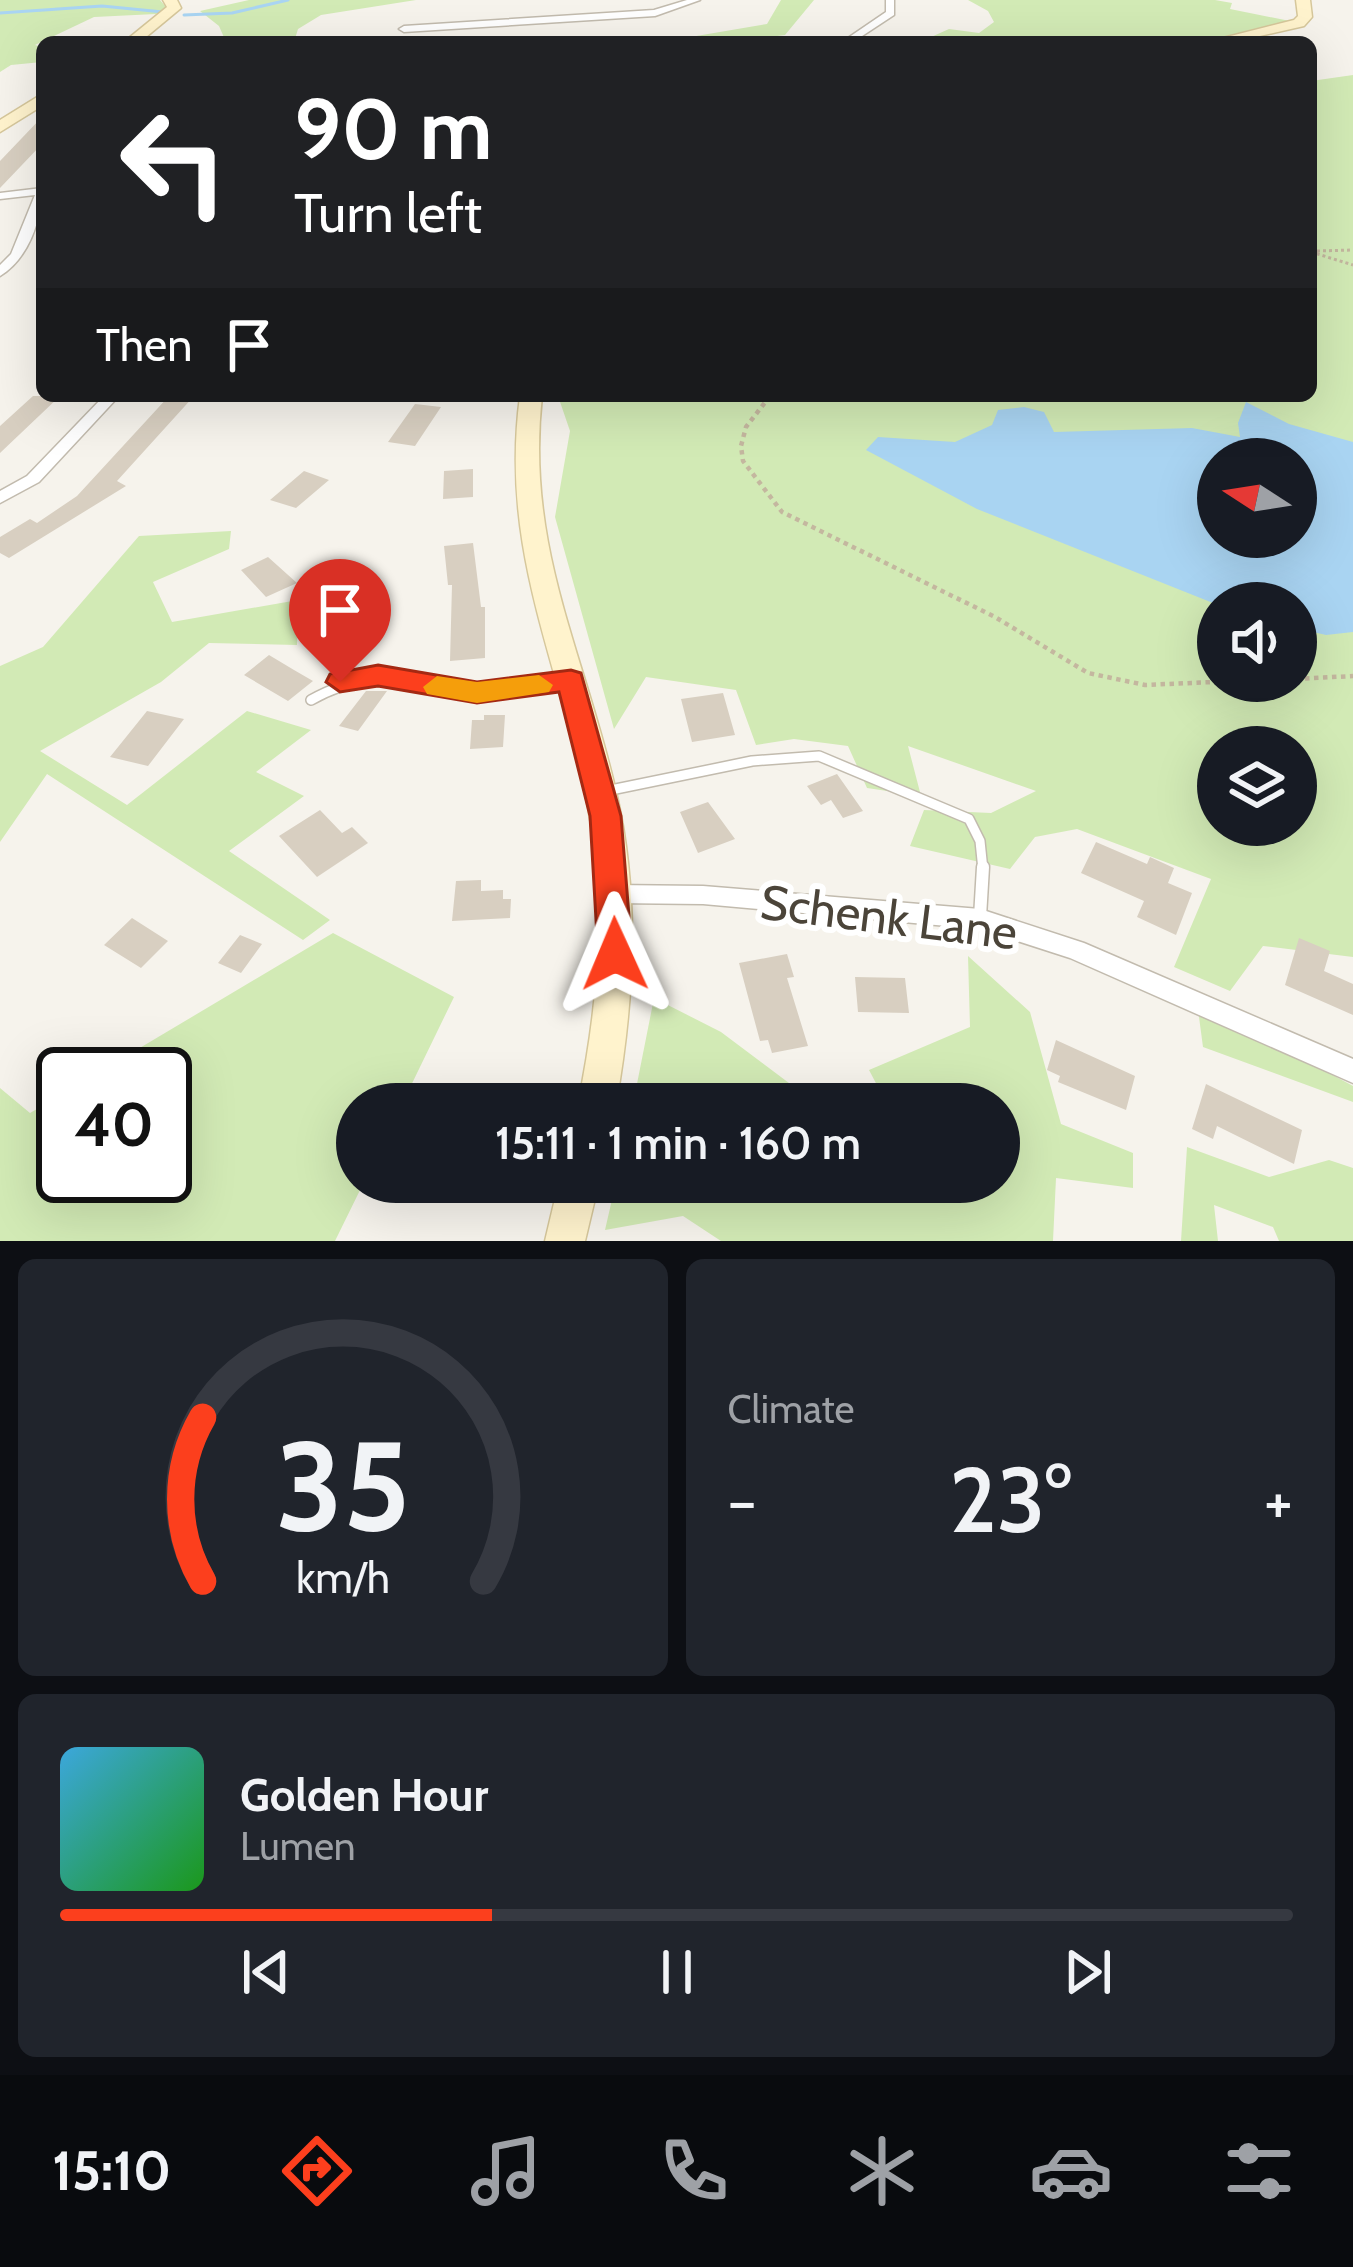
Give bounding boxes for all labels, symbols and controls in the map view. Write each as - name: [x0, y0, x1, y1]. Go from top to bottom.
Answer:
- text: 90 m: [294, 78, 492, 180]
- icon: left: [96, 84, 252, 240]
- text: Turn left: [294, 180, 482, 246]
- icon: arrive: [216, 312, 282, 378]
- text: Then: [96, 318, 192, 372]
- north arrow: [1197, 438, 1317, 558]
- map controls: [1197, 438, 1317, 846]
- pin: [289, 559, 391, 682]
- icon: arrive: [307, 577, 373, 643]
- button: sound: [1197, 582, 1317, 702]
- button: layers: [1197, 726, 1317, 846]
- street label: Schenk Lane: [757, 872, 1021, 962]
- position arrow: [552, 891, 678, 1017]
- speed limit sign: 40: [36, 1047, 192, 1203]
- text: 15:11 · 1 min · 160 m: [495, 1116, 861, 1170]
- text: Climate: [728, 1385, 854, 1433]
- text: 35: [276, 1410, 410, 1561]
- text: 23°: [949, 1445, 1071, 1555]
- text: −: [728, 1460, 757, 1541]
- text: +: [1264, 1460, 1293, 1541]
- text: km/h: [296, 1551, 390, 1603]
- text: Golden Hour: [240, 1768, 488, 1822]
- text: Lumen: [240, 1822, 356, 1870]
- icon: previous: [233, 1939, 299, 2005]
- icon: pause: [644, 1939, 710, 2005]
- icon: next: [1055, 1939, 1121, 2005]
- icon: directions: [275, 2129, 359, 2213]
- icon: music: [464, 2129, 548, 2213]
- icon: phone: [652, 2129, 736, 2213]
- icon: climate: [840, 2129, 924, 2213]
- icon: car: [1029, 2129, 1113, 2213]
- icon: filters: [1217, 2129, 1301, 2213]
- text: 15:10: [52, 2138, 171, 2204]

